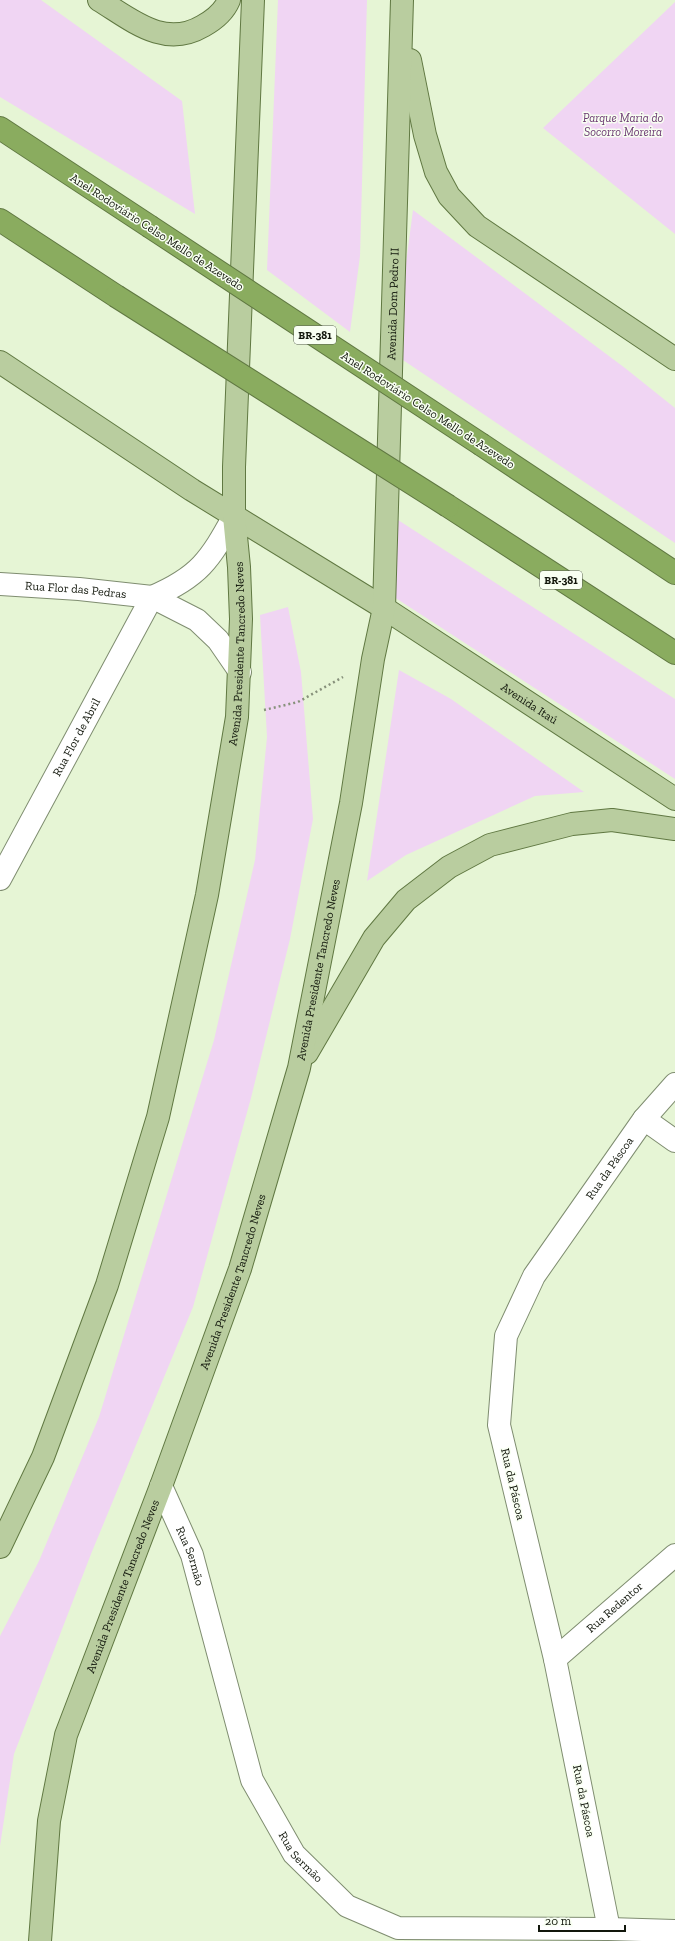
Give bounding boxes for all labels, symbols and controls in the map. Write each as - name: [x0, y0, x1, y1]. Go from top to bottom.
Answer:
- park label: Parque Maria do Socorro Moreira: [583, 111, 664, 139]
- street label: Anel Rodoviário Celso Mello de Azevedo: [68, 170, 246, 294]
- street label: Avenida Dom Pedro II: [384, 247, 402, 360]
- road number: BR-381: [294, 326, 336, 344]
- street label: Anel Rodoviário Celso Mello de Azevedo: [339, 348, 517, 472]
- street label: Avenida Presidente Tancredo Neves: [225, 561, 248, 747]
- road number: BR-381: [540, 571, 582, 589]
- street label: Rua Flor das Pedras: [25, 579, 127, 601]
- street label: Avenida Itaú: [498, 680, 561, 727]
- street label: Rua Flor de Abril: [50, 696, 103, 779]
- street label: Avenida Presidente Tancredo Neves: [294, 878, 343, 1062]
- street label: Rua da Páscoa: [583, 1134, 636, 1202]
- street label: Avenida Presidente Tancredo Neves: [197, 1192, 269, 1372]
- street label: Rua da Páscoa: [498, 1447, 528, 1521]
- street label: Avenida Presidente Tancredo Neves: [83, 1498, 162, 1675]
- street label: Rua Sermão: [173, 1524, 207, 1587]
- street label: Rua Redentor: [584, 1579, 646, 1636]
- street label: Rua da Páscoa: [570, 1764, 598, 1838]
- street label: Rua Sermão: [276, 1829, 326, 1885]
- scale bar: [539, 1907, 625, 1933]
- text: 20 m: [545, 1914, 572, 1928]

